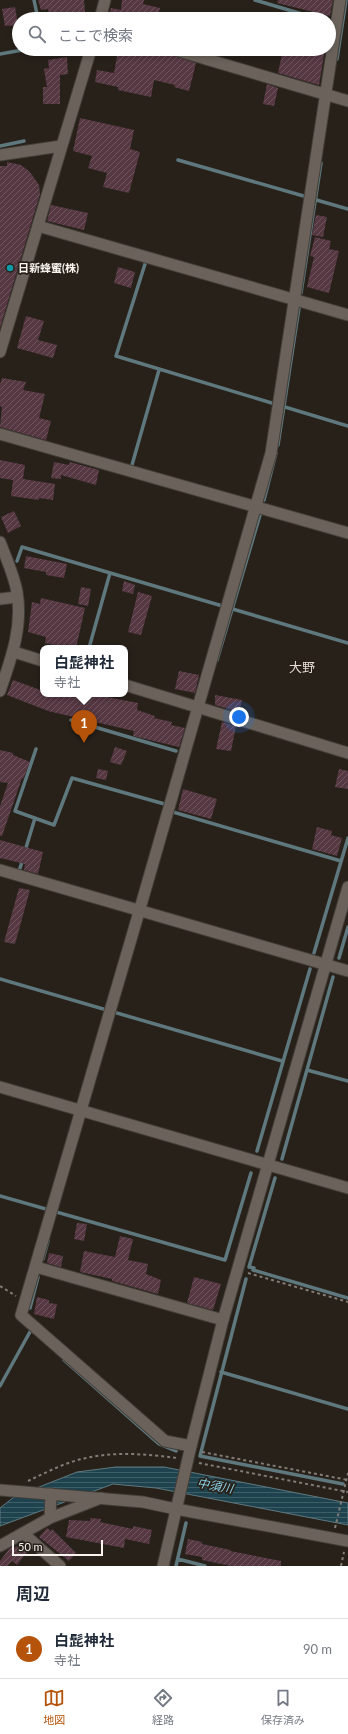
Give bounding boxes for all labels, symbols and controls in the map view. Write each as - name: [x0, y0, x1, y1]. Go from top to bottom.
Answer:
- search box: [12, 12, 336, 56]
- icon: search: [26, 23, 48, 45]
- text: ここで検索: [58, 26, 133, 44]
- place label: 日新蜂蜜(株): [18, 261, 79, 274]
- marker: 日新蜂蜜(株): [5, 263, 15, 273]
- popup: [40, 645, 128, 697]
- text: 白髭神社: [54, 653, 114, 671]
- district label: 大野: [289, 659, 315, 675]
- text: 寺社: [54, 674, 80, 690]
- your location: [229, 707, 249, 727]
- pin: 1: [71, 710, 97, 743]
- water label: 中須川: [196, 1475, 236, 1496]
- scale bar: [12, 1538, 103, 1557]
- text: 50 m: [18, 1540, 43, 1553]
- text: 周辺: [16, 1583, 50, 1604]
- text: 白髭神社: [54, 1631, 114, 1649]
- text: 1: [25, 1641, 33, 1657]
- text: 90 m: [303, 1641, 332, 1657]
- text: 寺社: [54, 1652, 80, 1668]
- tab: 地図: [43, 1687, 65, 1727]
- tab: 経路: [152, 1687, 174, 1727]
- tab: 保存済み: [261, 1687, 305, 1727]

